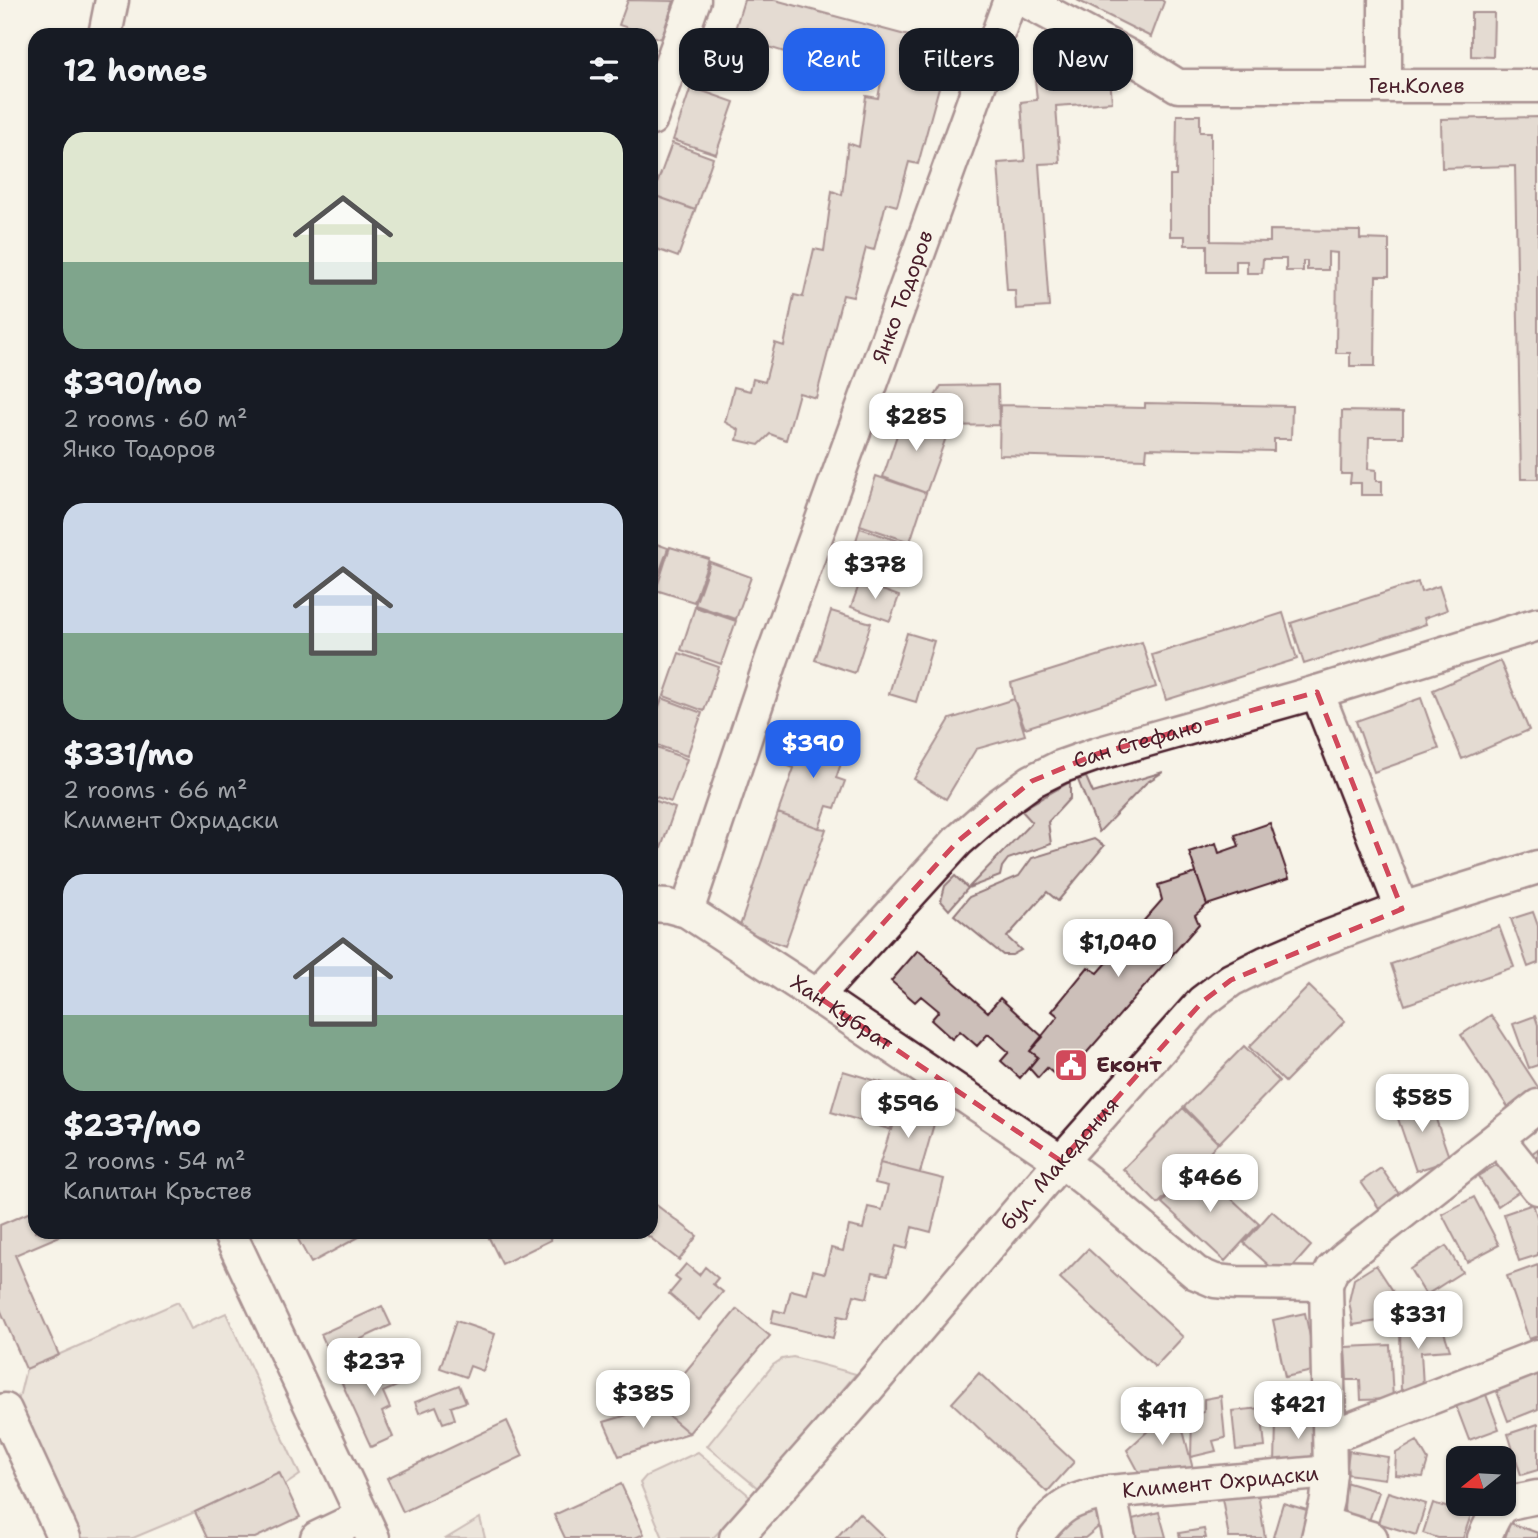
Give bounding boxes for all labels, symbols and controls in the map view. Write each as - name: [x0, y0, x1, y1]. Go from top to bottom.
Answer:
- chip: Buy: [679, 28, 769, 91]
- chip: Rent: [783, 28, 885, 91]
- chip: Filters: [899, 28, 1019, 91]
- chip: New: [1033, 28, 1133, 91]
- text: 12 homes: [63, 50, 207, 91]
- icon: filters: [585, 51, 623, 89]
- street label: Ген.Колев: [1368, 72, 1465, 100]
- icon: home: [280, 177, 406, 303]
- street label: Янко Тодоров: [866, 227, 940, 367]
- text: $390/mo: [63, 363, 202, 404]
- pin: $285: [875, 393, 957, 453]
- text: $285: [885, 401, 947, 431]
- text: 2 rooms · 60 m²: [63, 404, 248, 434]
- text: Янко Тодоров: [63, 434, 216, 464]
- pin: $378: [834, 542, 916, 601]
- icon: home: [280, 548, 406, 674]
- text: $378: [844, 549, 906, 579]
- street label: Сан Стефано: [1070, 711, 1206, 775]
- pin: $390: [772, 720, 854, 780]
- text: $390: [781, 728, 845, 758]
- text: $331/mo: [63, 734, 194, 775]
- text: 2 rooms · 66 m²: [63, 775, 248, 805]
- text: Климент Охридски: [63, 805, 279, 835]
- icon: home: [280, 919, 406, 1045]
- pin: $1,040: [1061, 920, 1175, 979]
- text: $1,040: [1079, 927, 1157, 957]
- street label: Хан Кубрат: [785, 968, 899, 1058]
- public building icon: Еконт: [1052, 1046, 1090, 1084]
- place label: Еконт: [1096, 1051, 1162, 1079]
- pin: $585: [1381, 1074, 1463, 1134]
- pin: $596: [867, 1080, 949, 1140]
- text: $585: [1392, 1082, 1452, 1112]
- text: $596: [877, 1088, 939, 1118]
- street label: бул. Македония: [994, 1091, 1125, 1236]
- text: $237/mo: [63, 1105, 201, 1146]
- text: 2 rooms · 54 m²: [63, 1146, 246, 1176]
- pin: $466: [1169, 1154, 1251, 1214]
- text: $466: [1178, 1162, 1242, 1192]
- text: Капитан Кръстев: [63, 1176, 252, 1206]
- pin: $331: [1377, 1292, 1459, 1351]
- text: $331: [1390, 1299, 1446, 1329]
- pin: $237: [333, 1338, 415, 1398]
- text: $237: [343, 1346, 405, 1376]
- pin: $385: [602, 1370, 684, 1430]
- text: $385: [612, 1378, 674, 1408]
- pin: $421: [1257, 1382, 1339, 1441]
- pin: $411: [1121, 1388, 1203, 1447]
- text: $421: [1270, 1389, 1326, 1419]
- text: $411: [1137, 1395, 1187, 1425]
- north arrow: [1446, 1446, 1516, 1516]
- map controls: [1446, 1446, 1516, 1516]
- street label: Климент Охридски: [1121, 1459, 1320, 1505]

